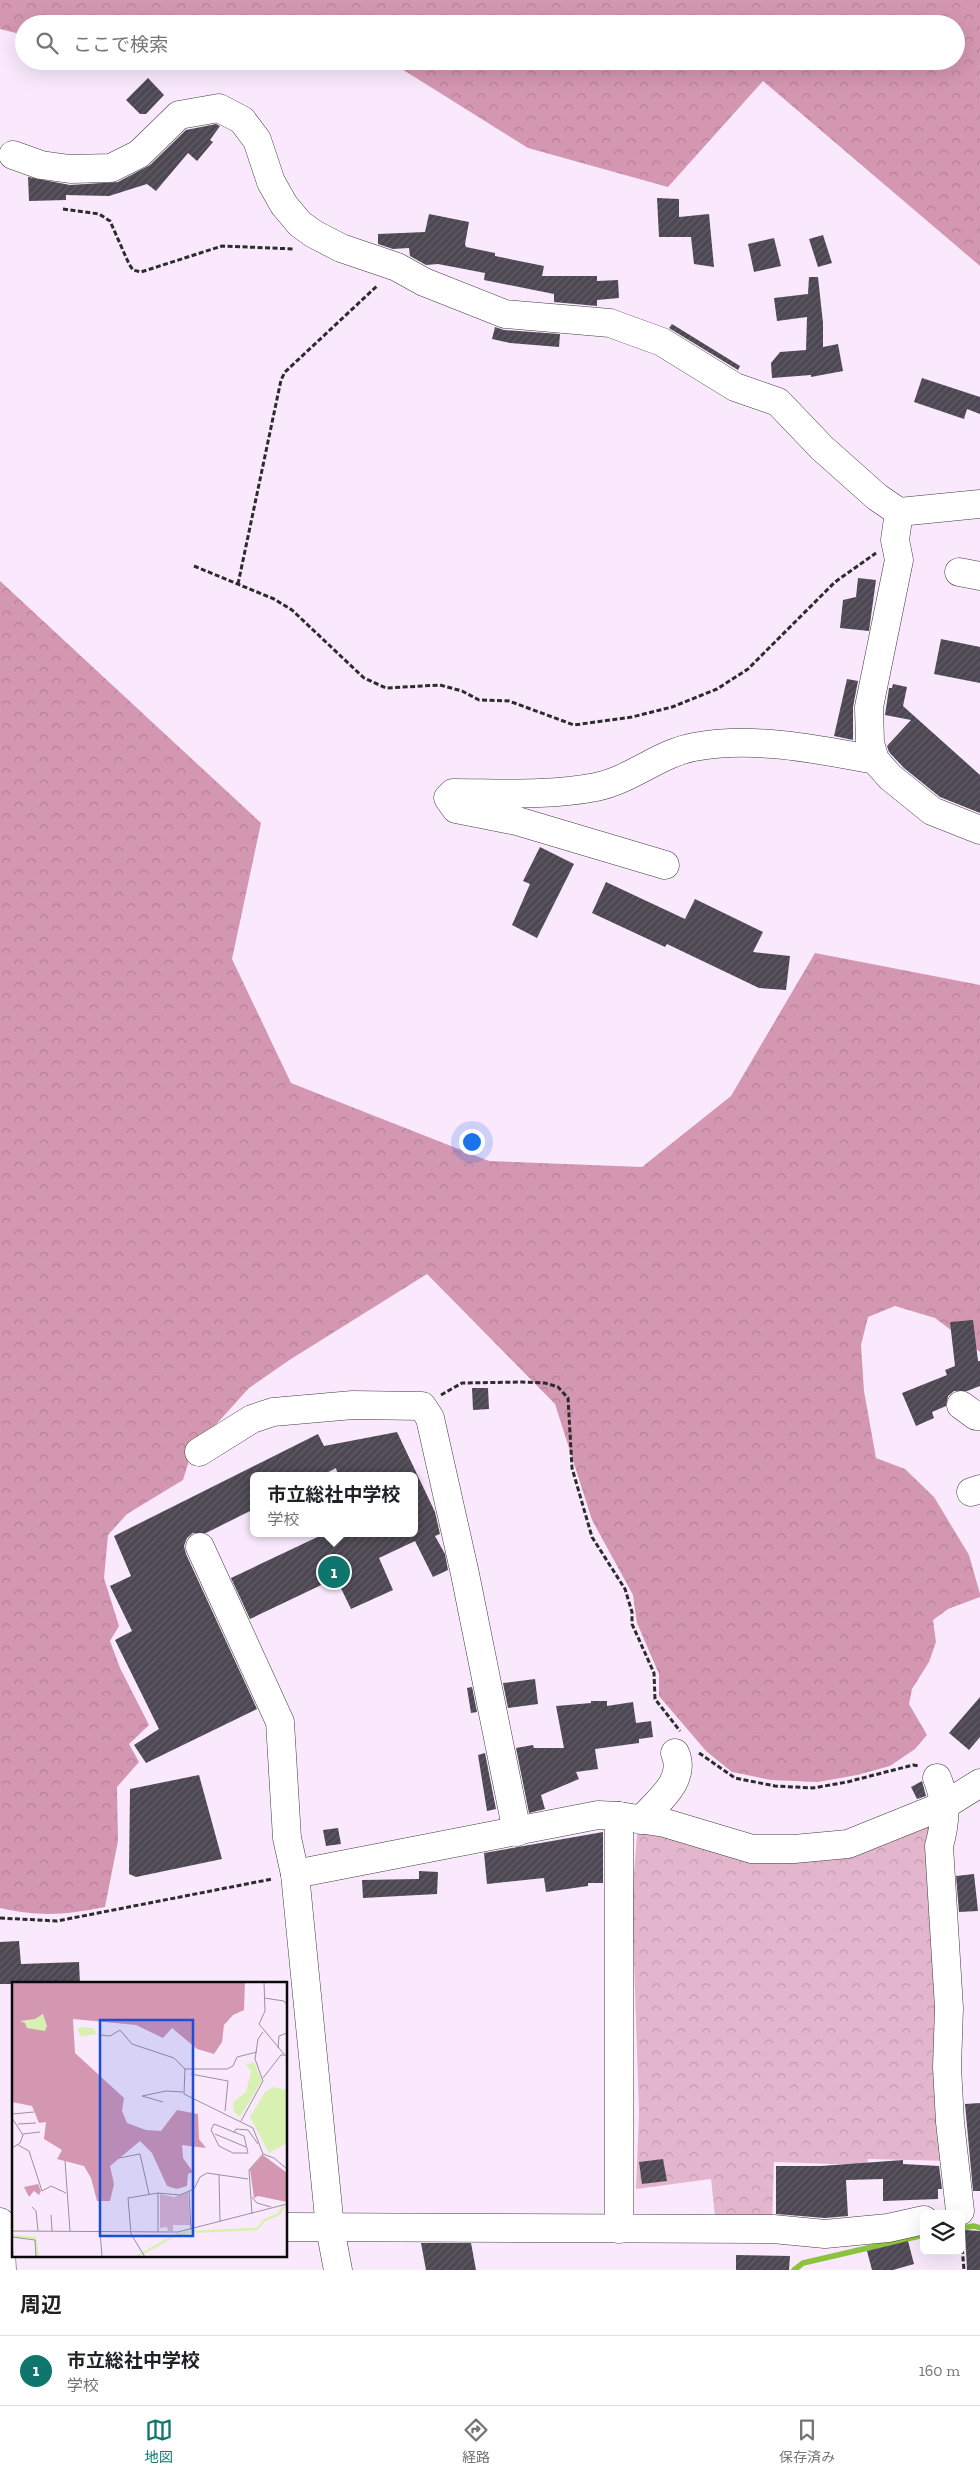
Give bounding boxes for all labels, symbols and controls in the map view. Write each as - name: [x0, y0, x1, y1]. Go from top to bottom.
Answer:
- search box: [15, 15, 965, 70]
- icon: search: [33, 29, 61, 57]
- text: ここで検索: [73, 33, 168, 56]
- your location: [459, 1129, 485, 1155]
- popup: [250, 1472, 418, 1537]
- text: 市立総社中学校: [267, 1483, 401, 1506]
- text: 学校: [267, 1510, 300, 1529]
- pin: 1: [318, 1553, 350, 1591]
- inset map: [12, 1982, 288, 2258]
- map controls: [920, 2210, 965, 2255]
- button: layers: [920, 2210, 965, 2255]
- text: 周辺: [20, 2292, 62, 2317]
- text: 市立総社中学校: [67, 2349, 200, 2372]
- text: 1: [33, 2361, 39, 2380]
- text: 160 m: [919, 2361, 960, 2380]
- text: 学校: [67, 2376, 99, 2395]
- tab: 地図: [145, 2416, 173, 2466]
- tab: 経路: [462, 2416, 490, 2466]
- tab: 保存済み: [779, 2416, 835, 2466]

